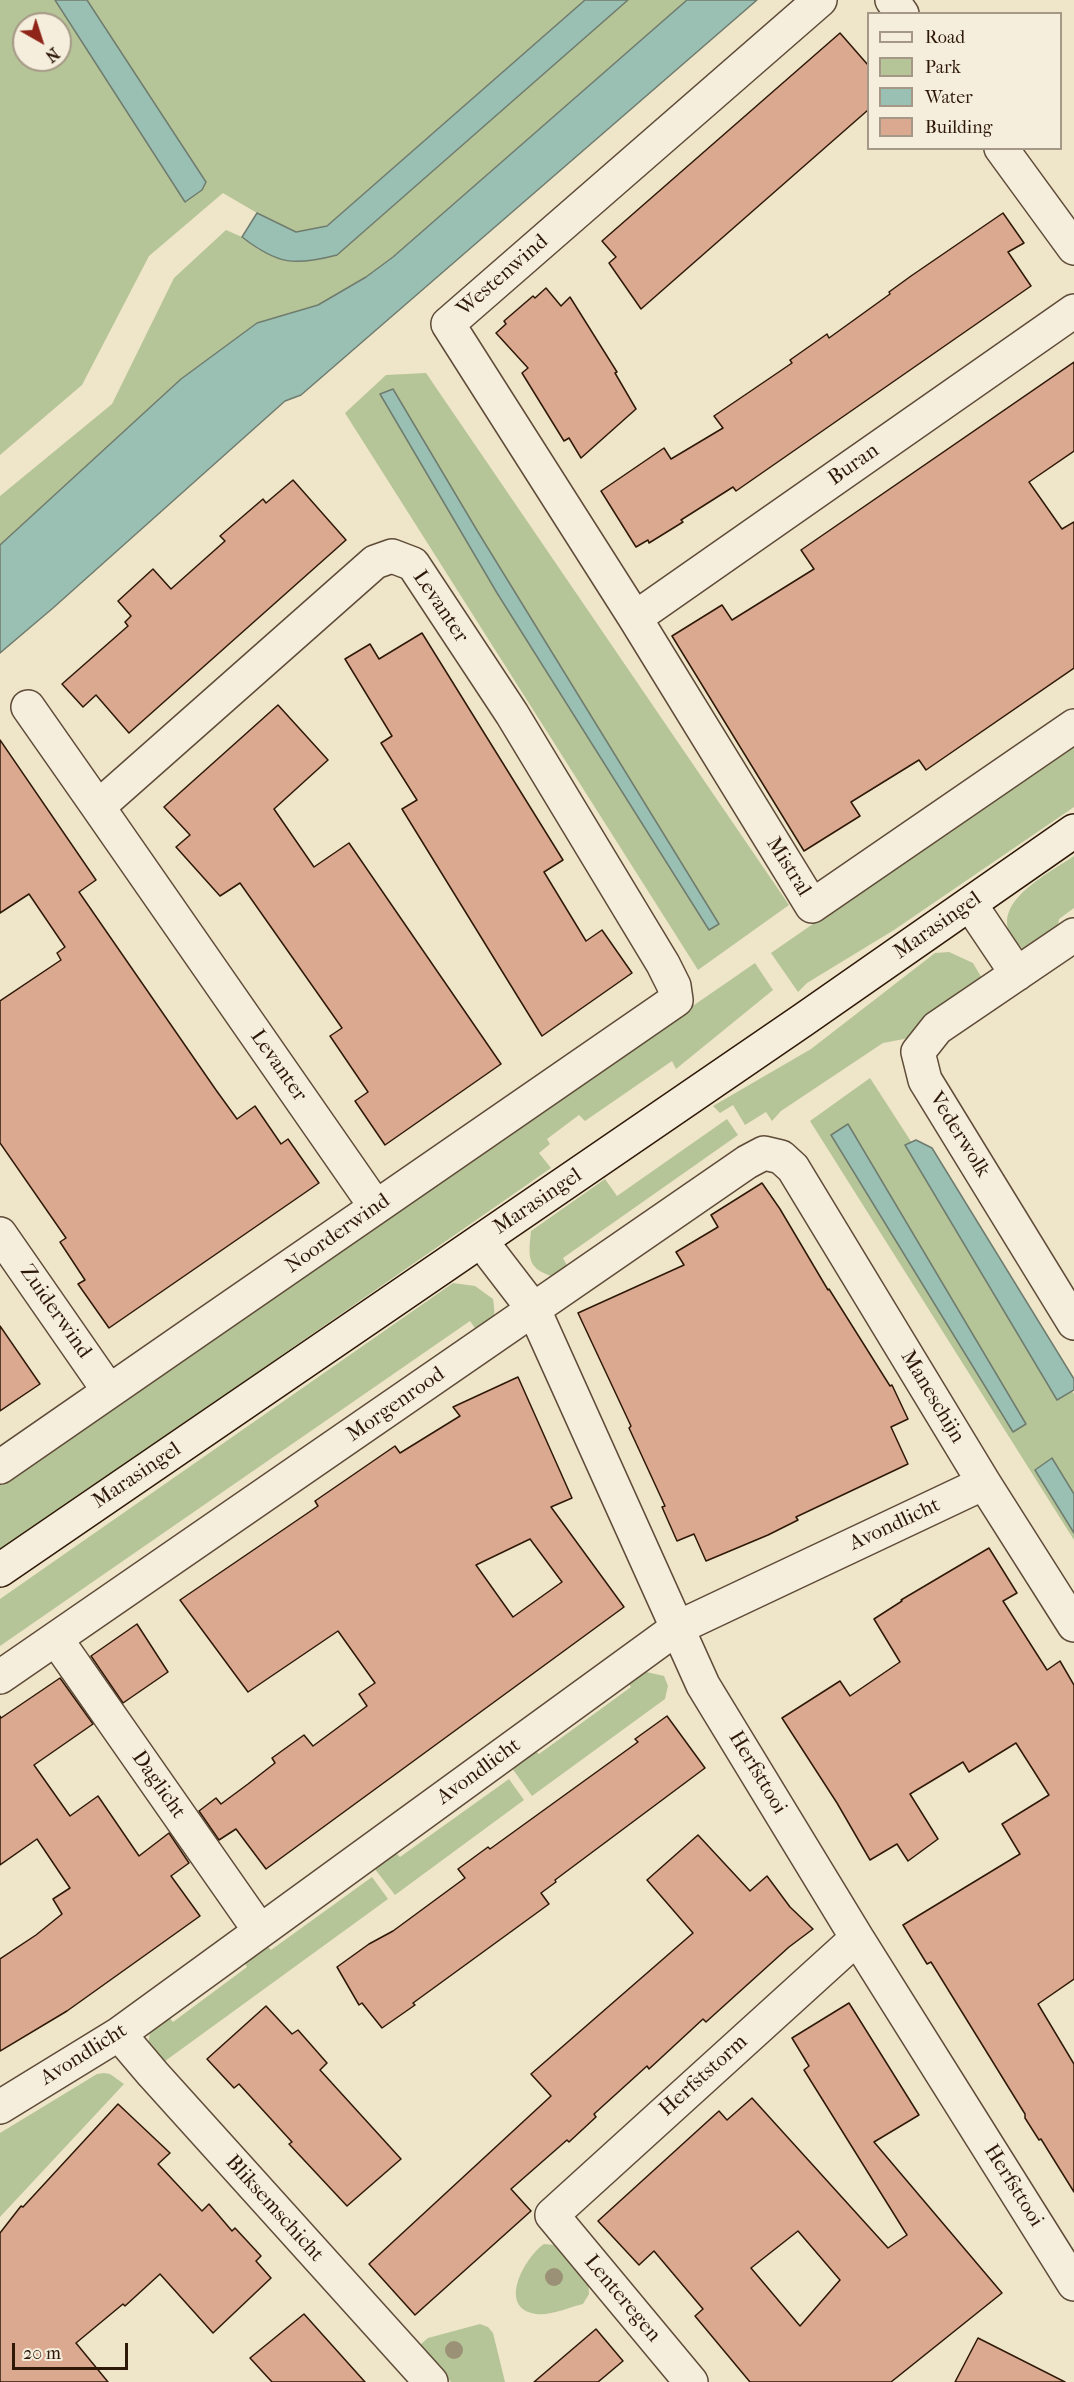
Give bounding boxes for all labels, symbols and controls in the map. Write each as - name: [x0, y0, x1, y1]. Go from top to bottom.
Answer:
- north arrow: [12, 12, 72, 72]
- legend: [867, 12, 1062, 150]
- text: Road: [925, 27, 965, 48]
- text: N: [42, 44, 63, 66]
- text: Park: [925, 57, 961, 78]
- text: Water: [925, 87, 973, 108]
- text: Building: [925, 117, 992, 138]
- street label: Westenwind: [452, 230, 554, 322]
- street label: Buran: [824, 439, 884, 491]
- street label: Levanter: [407, 566, 473, 648]
- street label: Mistral: [760, 833, 816, 901]
- street label: Marasingel: [889, 887, 987, 965]
- street label: Levanter: [244, 1025, 312, 1107]
- street label: Vederwolk: [923, 1088, 995, 1182]
- street label: Marasingel: [489, 1163, 587, 1241]
- street label: Noorderwind: [281, 1189, 395, 1279]
- street label: Zuiderwind: [14, 1260, 96, 1364]
- street label: Maneschijn: [894, 1346, 970, 1448]
- street label: Morgenrood: [342, 1362, 450, 1448]
- street label: Marasingel: [88, 1437, 186, 1515]
- street label: Avondlicht: [846, 1493, 944, 1557]
- street label: Herfsttooi: [722, 1727, 792, 1819]
- street label: Avondlicht: [432, 1733, 526, 1811]
- street label: Daglicht: [126, 1746, 190, 1824]
- street label: Avondlicht: [36, 2019, 132, 2091]
- street label: Herfststorm: [655, 2030, 753, 2122]
- street label: Herfsttooi: [978, 2140, 1048, 2232]
- street label: Bliksemschicht: [219, 2150, 329, 2268]
- street label: Lenteregen: [578, 2250, 666, 2348]
- scale bar: [15, 2331, 130, 2369]
- text: 20 m: [23, 2343, 61, 2364]

